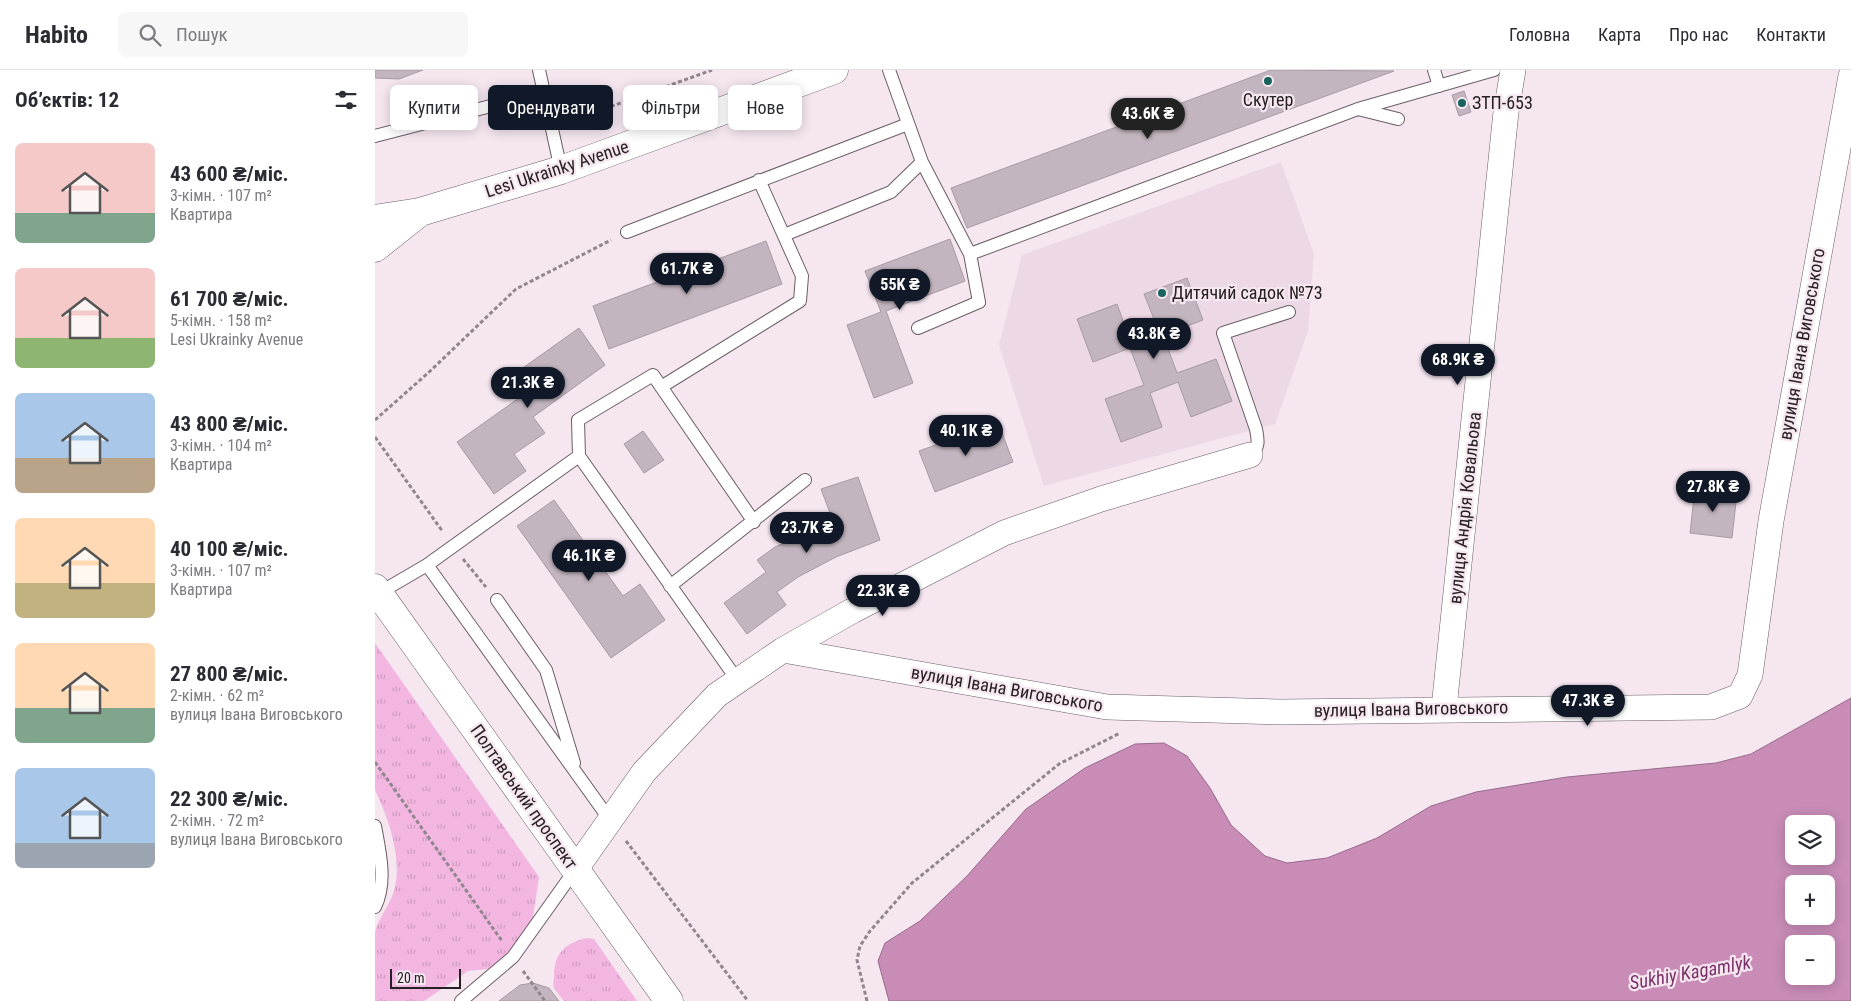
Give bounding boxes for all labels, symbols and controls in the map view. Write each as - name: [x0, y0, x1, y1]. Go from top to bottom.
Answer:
- search box: [118, 12, 468, 57]
- text: Habito: [25, 21, 88, 49]
- icon: search: [136, 21, 164, 49]
- text: Пошук: [176, 23, 228, 46]
- text: Головна: [1509, 24, 1570, 45]
- text: Карта: [1598, 24, 1641, 45]
- text: Про нас: [1669, 24, 1728, 45]
- text: Контакти: [1756, 24, 1826, 45]
- marker: Скутер: [1262, 75, 1274, 87]
- chip: Купити: [390, 85, 478, 130]
- chip: Орендувати: [488, 85, 613, 130]
- chip: Фільтри: [623, 85, 718, 130]
- chip: Нове: [728, 85, 802, 130]
- icon: filters: [332, 86, 360, 114]
- text: Об’єктів: 12: [15, 88, 119, 112]
- place label: Скутер: [1243, 89, 1293, 110]
- place label: ЗТП-653: [1472, 92, 1533, 113]
- marker: ЗТП-653: [1456, 97, 1468, 109]
- pin: 43.6K ₴: [1102, 98, 1194, 140]
- text: 43.6K ₴: [1122, 104, 1174, 123]
- street label: Lesi Ukrainky Avenue: [482, 135, 631, 202]
- text: 43 600 ₴/міс.: [170, 162, 289, 186]
- icon: home: [55, 163, 115, 223]
- text: 3-кімн. · 107 m²: [170, 186, 272, 205]
- text: Квартира: [170, 205, 232, 224]
- street label: вулиця Івана Виговського: [1774, 246, 1829, 442]
- pin: 61.7K ₴: [641, 252, 733, 295]
- text: 61.7K ₴: [661, 259, 713, 278]
- pin: 55K ₴: [865, 268, 935, 311]
- text: 55K ₴: [880, 275, 920, 294]
- place label: Дитячий садок №73: [1172, 282, 1323, 303]
- text: 61 700 ₴/міс.: [170, 287, 289, 311]
- marker: Дитячий садок №73: [1156, 287, 1168, 299]
- icon: home: [55, 288, 115, 348]
- text: 5-кімн. · 158 m²: [170, 311, 272, 330]
- pin: 43.8K ₴: [1108, 318, 1200, 360]
- text: 43.8K ₴: [1128, 324, 1180, 343]
- text: Lesi Ukrainky Avenue: [170, 330, 303, 349]
- pin: 68.9K ₴: [1412, 344, 1504, 386]
- text: 68.9K ₴: [1432, 350, 1484, 369]
- pin: 21.3K ₴: [482, 366, 574, 409]
- text: 21.3K ₴: [502, 373, 554, 392]
- street label: вулиця Андрія Ковальова: [1444, 411, 1485, 605]
- text: 43 800 ₴/міс.: [170, 412, 289, 436]
- icon: home: [55, 413, 115, 473]
- pin: 40.1K ₴: [920, 414, 1012, 457]
- text: 40.1K ₴: [940, 421, 992, 440]
- text: 3-кімн. · 104 m²: [170, 436, 272, 455]
- text: Квартира: [170, 455, 232, 474]
- pin: 27.8K ₴: [1667, 470, 1759, 513]
- text: 27.8K ₴: [1687, 477, 1739, 496]
- pin: 23.7K ₴: [761, 512, 853, 554]
- text: 23.7K ₴: [781, 518, 833, 537]
- text: 40 100 ₴/міс.: [170, 537, 289, 561]
- icon: home: [55, 538, 115, 598]
- pin: 46.1K ₴: [543, 540, 635, 582]
- text: 46.1K ₴: [563, 546, 615, 565]
- text: 3-кімн. · 107 m²: [170, 561, 272, 580]
- pin: 22.3K ₴: [837, 574, 929, 617]
- text: Квартира: [170, 580, 232, 599]
- text: 22.3K ₴: [857, 581, 909, 600]
- street label: вулиця Івана Виговського: [909, 661, 1105, 716]
- text: 27 800 ₴/міс.: [170, 662, 289, 686]
- icon: home: [55, 663, 115, 723]
- pin: 47.3K ₴: [1542, 684, 1634, 727]
- text: 2-кімн. · 62 m²: [170, 686, 264, 705]
- text: 47.3K ₴: [1562, 691, 1614, 710]
- street label: вулиця Івана Виговського: [1314, 696, 1508, 721]
- text: вулиця Івана Виговського: [170, 705, 343, 724]
- street label: Полтавський проспект: [467, 720, 582, 873]
- text: 22 300 ₴/міс.: [170, 787, 289, 811]
- icon: home: [55, 788, 115, 848]
- text: 2-кімн. · 72 m²: [170, 811, 264, 830]
- map controls: [1785, 815, 1835, 985]
- button: layers: [1785, 815, 1835, 865]
- text: вулиця Івана Виговського: [170, 830, 343, 849]
- button: +: [1785, 875, 1835, 925]
- button: −: [1785, 935, 1835, 985]
- water label: Sukhiy Kagamlyk: [1628, 950, 1753, 994]
- scale bar: [390, 966, 461, 989]
- text: 20 m: [397, 970, 425, 986]

